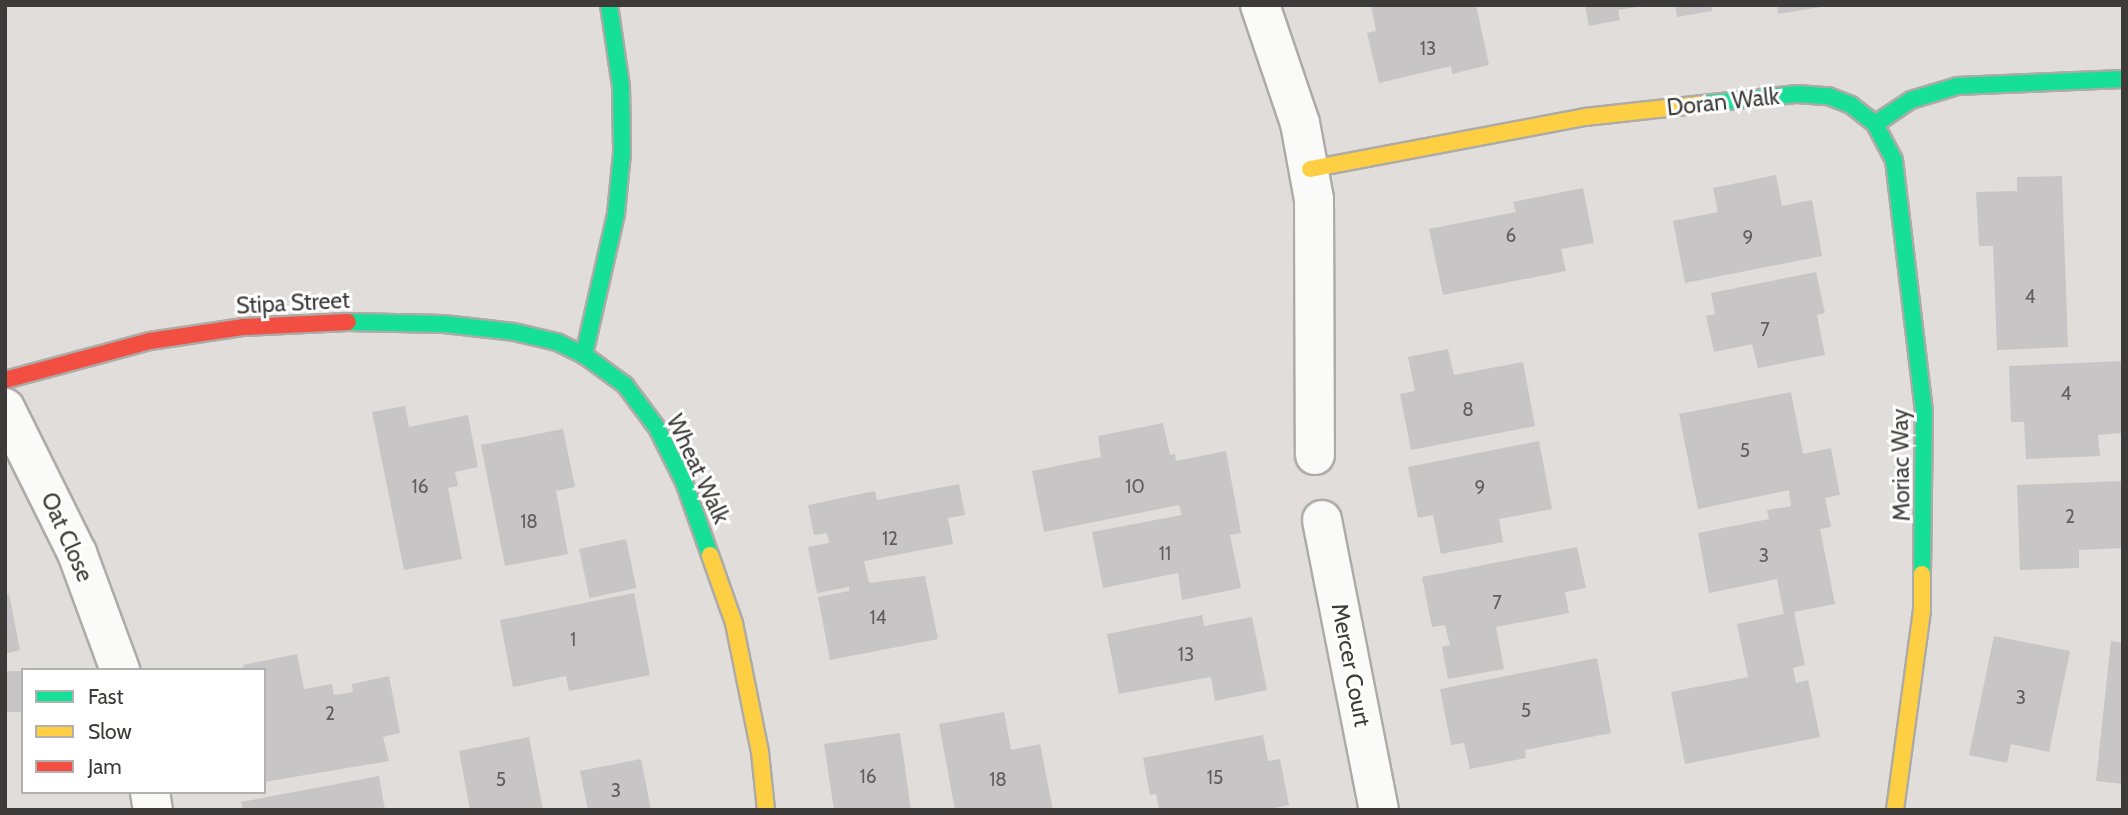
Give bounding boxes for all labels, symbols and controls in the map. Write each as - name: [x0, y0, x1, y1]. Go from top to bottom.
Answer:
- house number: 13: [1420, 38, 1436, 60]
- street label: Doran Walk: [1665, 82, 1781, 122]
- house number: 6: [1506, 225, 1516, 247]
- house number: 9: [1743, 227, 1753, 249]
- street label: Stipa Street: [235, 286, 351, 320]
- house number: 4: [2025, 286, 2035, 308]
- house number: 7: [1760, 319, 1770, 341]
- house number: 4: [2061, 383, 2071, 405]
- house number: 8: [1462, 399, 1474, 421]
- street label: Moriac Way: [1886, 408, 1916, 522]
- street label: Wheat Walk: [661, 410, 735, 528]
- house number: 5: [1740, 440, 1750, 462]
- house number: 16: [412, 476, 428, 498]
- house number: 10: [1125, 476, 1145, 498]
- house number: 9: [1475, 477, 1485, 499]
- street label: Oat Close: [35, 488, 99, 586]
- house number: 2: [2065, 506, 2075, 528]
- house number: 18: [520, 511, 538, 533]
- house number: 12: [882, 528, 898, 550]
- house number: 11: [1159, 543, 1171, 565]
- house number: 3: [1759, 545, 1769, 567]
- house number: 7: [1492, 592, 1502, 614]
- street label: Mercer Court: [1326, 601, 1376, 729]
- house number: 14: [869, 607, 887, 629]
- house number: 1: [570, 629, 576, 651]
- house number: 13: [1178, 644, 1194, 666]
- legend: [21, 668, 266, 794]
- text: Fast: [88, 684, 124, 709]
- house number: 3: [2016, 687, 2026, 709]
- house number: 5: [1521, 700, 1531, 722]
- house number: 2: [325, 703, 335, 725]
- text: Slow: [88, 719, 132, 744]
- text: Jam: [88, 754, 122, 779]
- house number: 16: [860, 766, 876, 788]
- house number: 15: [1207, 767, 1223, 789]
- house number: 5: [496, 769, 506, 791]
- house number: 18: [989, 769, 1007, 791]
- house number: 3: [611, 780, 621, 802]

